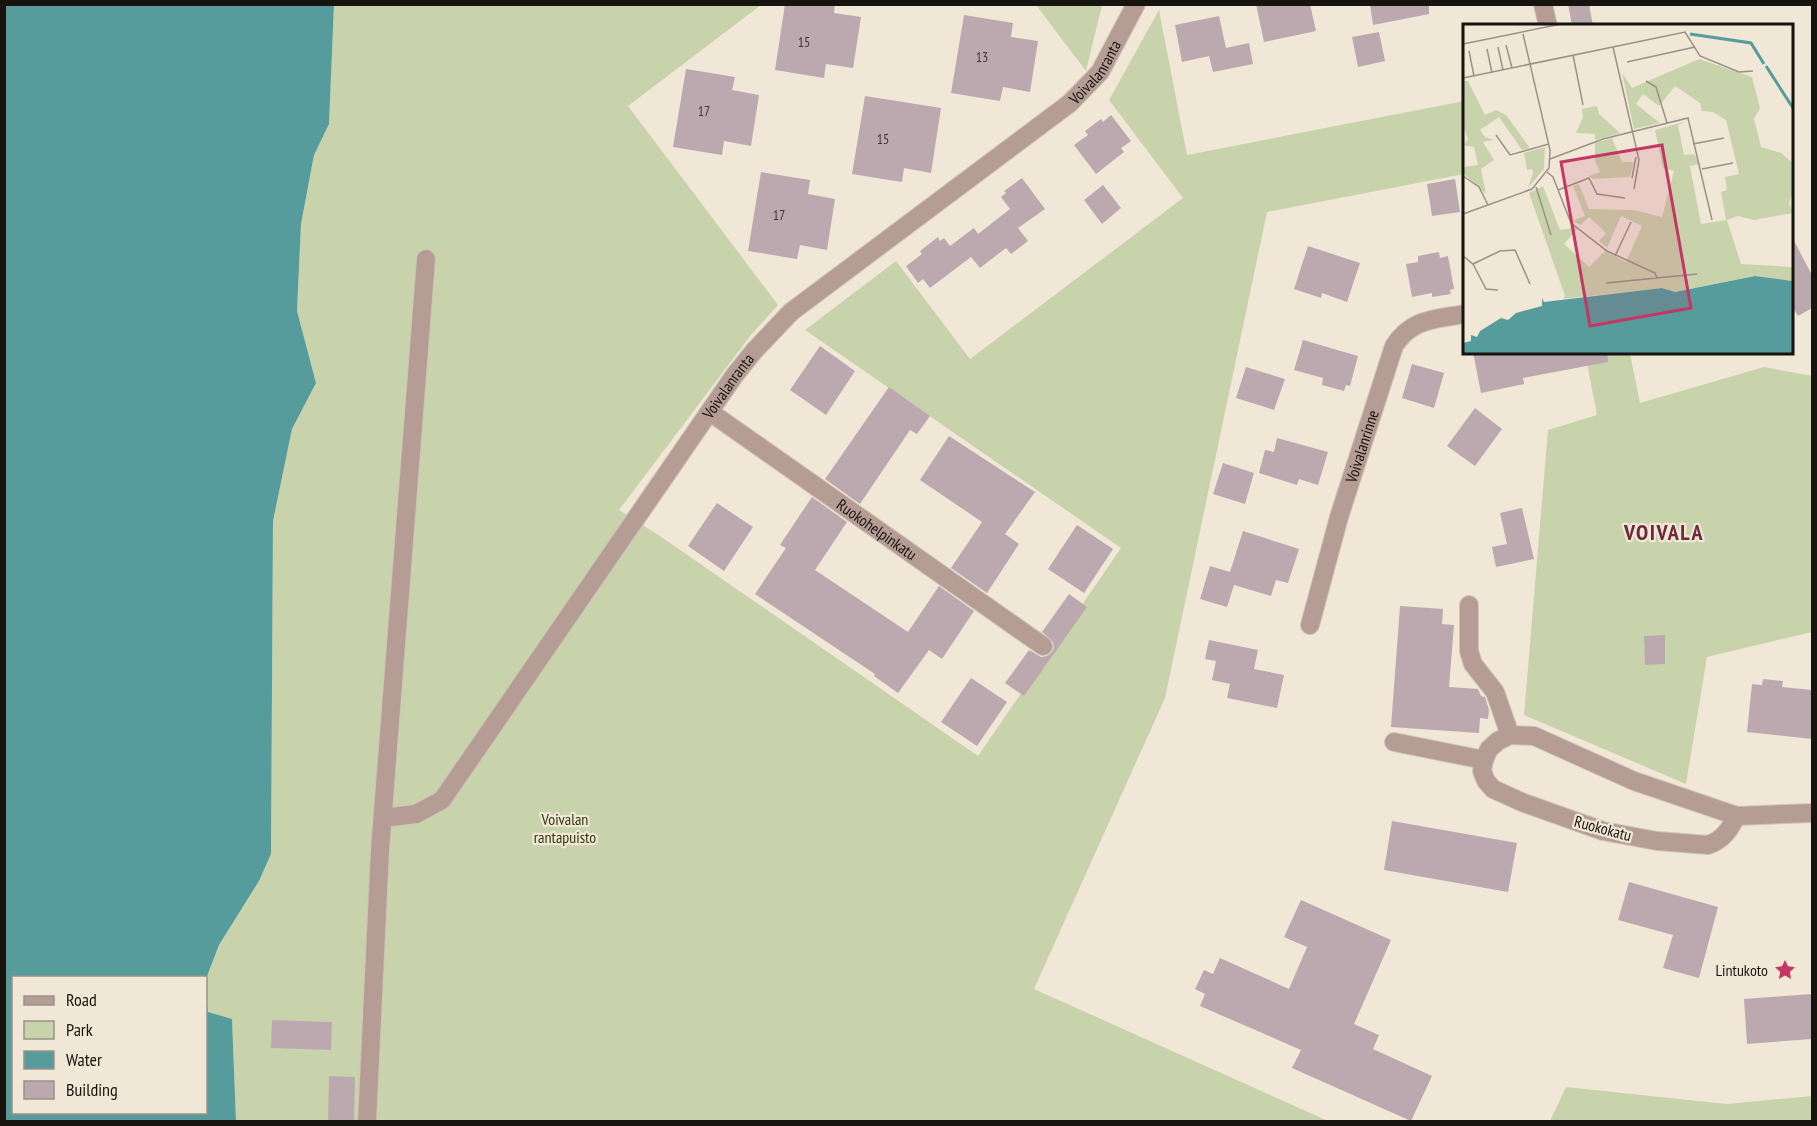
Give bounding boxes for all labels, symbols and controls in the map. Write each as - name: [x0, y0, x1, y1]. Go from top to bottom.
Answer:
- inset map: [1463, 24, 1793, 354]
- house number: 15: [798, 33, 810, 51]
- street label: Voivalanranta: [1064, 37, 1125, 109]
- house number: 13: [976, 48, 988, 66]
- house number: 17: [698, 102, 710, 120]
- house number: 15: [877, 130, 889, 148]
- house number: 17: [773, 206, 785, 224]
- street label: Voivalanranta: [697, 349, 758, 423]
- street label: Voivalanrinne: [1340, 407, 1383, 486]
- street label: Ruokohelpinkatu: [833, 494, 921, 564]
- district label: VOIVALA: [1623, 518, 1704, 546]
- park label: Voivalan rantapuisto: [534, 809, 596, 847]
- street label: Ruokokatu: [1572, 811, 1634, 845]
- place icon: Lintukoto: [1773, 958, 1797, 982]
- place label: Lintukoto: [1715, 960, 1768, 980]
- legend: [12, 976, 207, 1114]
- text: Road: [66, 988, 97, 1011]
- text: Park: [66, 1018, 93, 1041]
- text: Water: [66, 1048, 102, 1071]
- text: Building: [66, 1078, 118, 1101]

